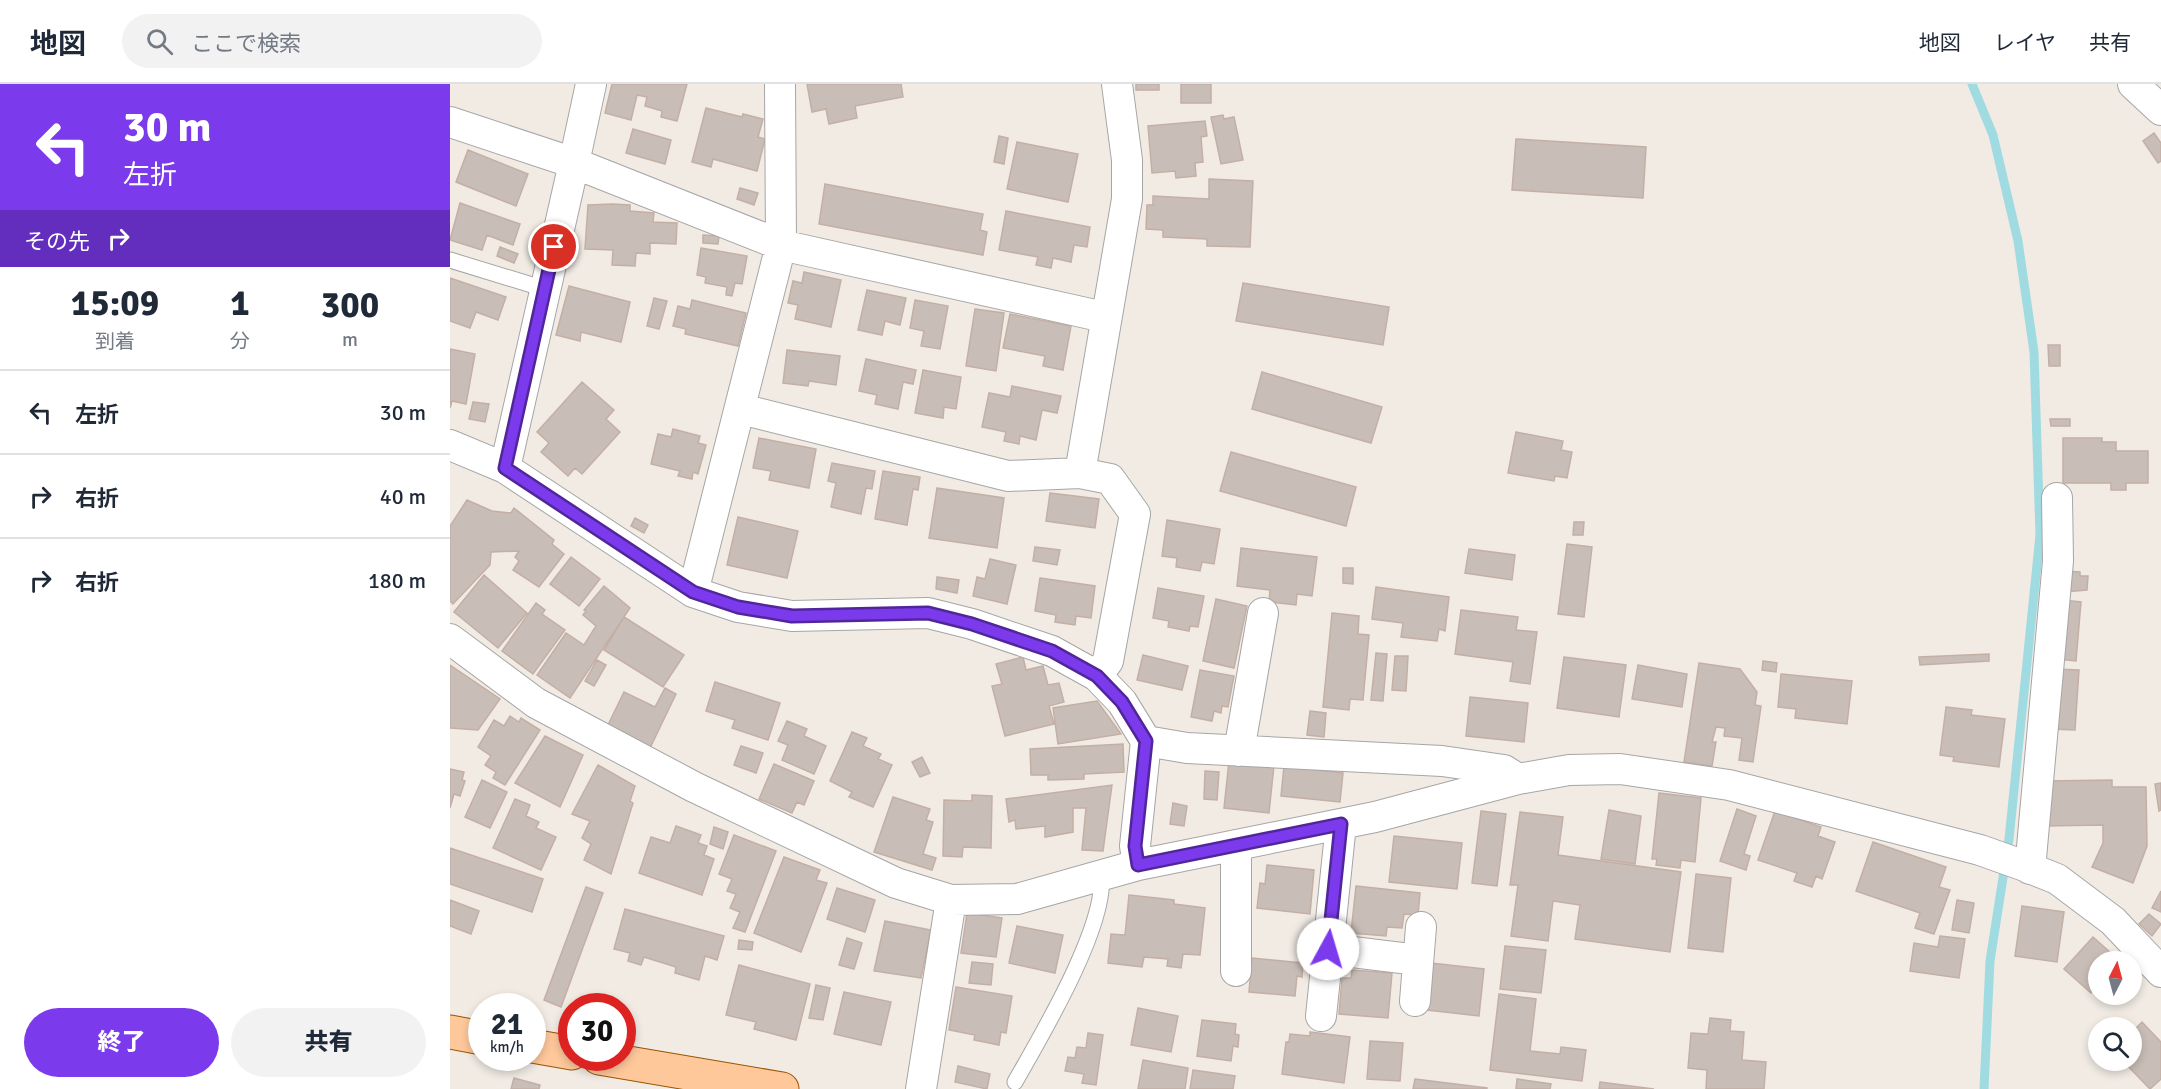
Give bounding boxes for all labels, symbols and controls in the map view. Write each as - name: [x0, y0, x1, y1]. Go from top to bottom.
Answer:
- search box: [122, 14, 542, 68]
- icon: search: [143, 25, 176, 58]
- text: 地図: [30, 27, 86, 61]
- text: ここで検索: [191, 30, 301, 57]
- text: 地図: [1919, 30, 1961, 56]
- text: レイヤ: [1994, 30, 2056, 56]
- text: 共有: [2089, 30, 2131, 56]
- text: 30 m: [123, 102, 212, 153]
- icon: left: [24, 108, 102, 186]
- text: 左折: [123, 159, 177, 192]
- pin: [528, 221, 579, 272]
- icon: right: [102, 222, 135, 255]
- text: その先: [24, 228, 90, 255]
- icon: arrive: [537, 230, 570, 263]
- text: 15:09: [71, 281, 159, 326]
- text: 1: [230, 281, 250, 326]
- text: 300: [321, 283, 379, 328]
- text: m: [342, 327, 358, 352]
- text: 到着: [95, 329, 135, 354]
- text: 分: [230, 329, 250, 354]
- icon: left: [24, 396, 57, 429]
- text: 30 m: [380, 399, 426, 426]
- text: 左折: [75, 401, 119, 428]
- icon: right: [24, 480, 57, 513]
- text: 40 m: [380, 483, 426, 510]
- text: 右折: [75, 485, 119, 512]
- icon: right: [24, 564, 57, 597]
- text: 180 m: [368, 567, 426, 594]
- text: 右折: [75, 569, 119, 596]
- position arrow: [1296, 917, 1360, 981]
- north arrow: [2088, 951, 2142, 1005]
- map controls: [2088, 951, 2142, 1071]
- speed limit sign: 30: [558, 993, 636, 1071]
- text: 21: [491, 1006, 523, 1043]
- button: 終了: [24, 1008, 219, 1077]
- button: 共有: [231, 1008, 426, 1077]
- button: search: [2088, 1017, 2142, 1071]
- text: km/h: [490, 1038, 524, 1056]

